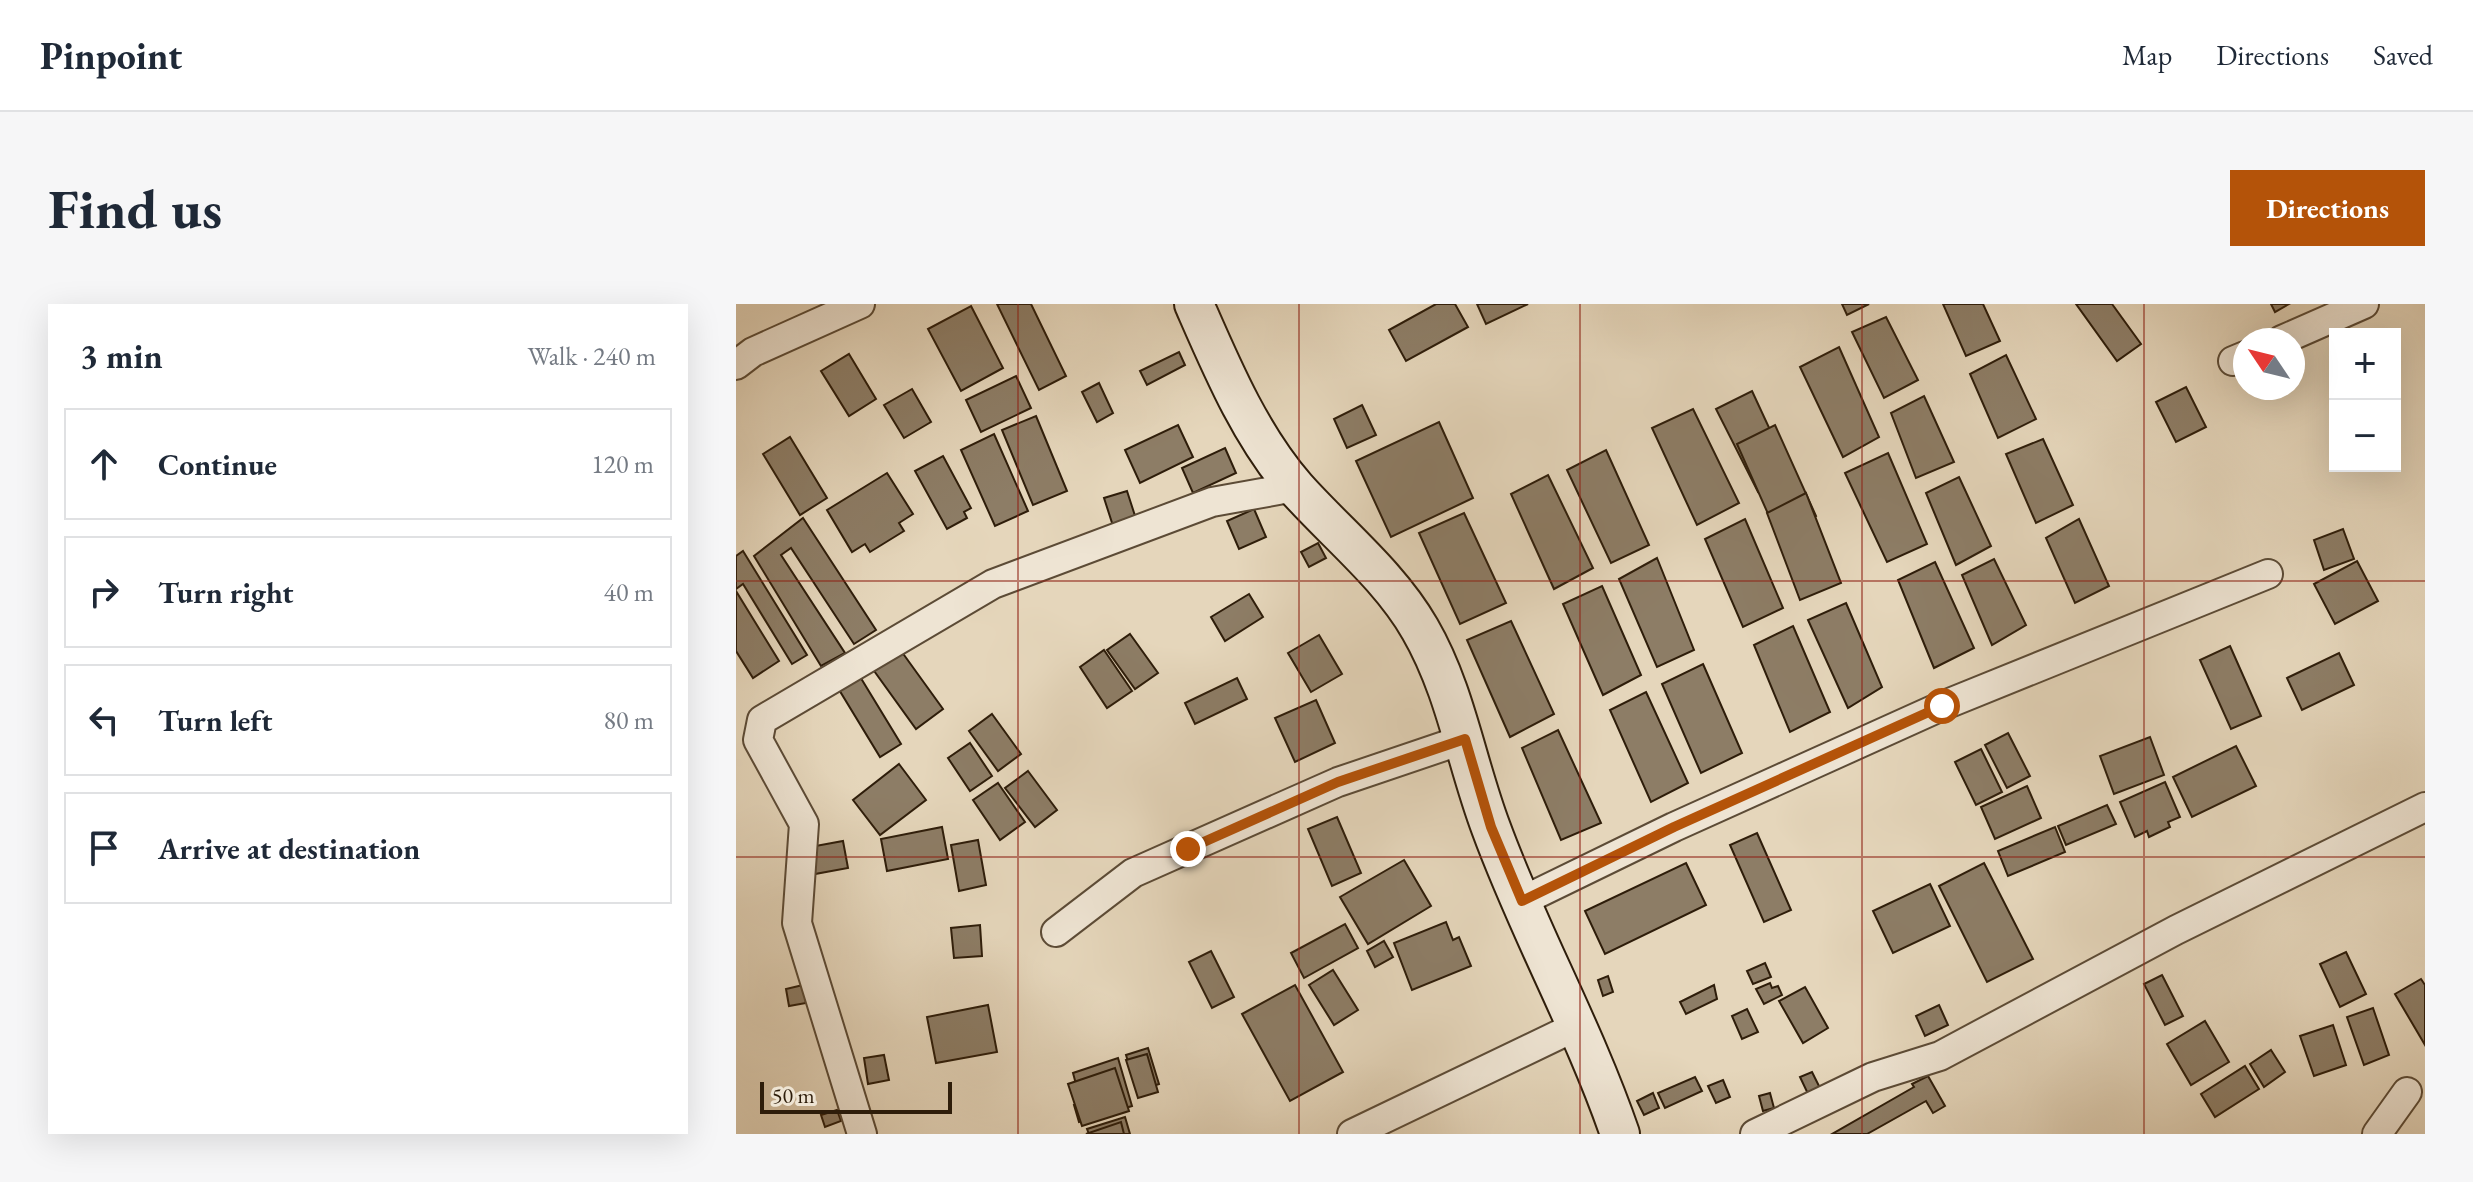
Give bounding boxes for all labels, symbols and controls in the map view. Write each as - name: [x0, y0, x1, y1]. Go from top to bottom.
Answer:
- text: Pinpoint: [40, 31, 182, 80]
- text: Map: [2122, 37, 2172, 73]
- text: Directions: [2216, 37, 2329, 73]
- text: Saved: [2373, 37, 2433, 73]
- button: Directions: [2230, 170, 2425, 246]
- text: Find us: [48, 172, 222, 245]
- north arrow: [2233, 328, 2305, 400]
- map controls: [2329, 328, 2401, 472]
- button: +: [2329, 328, 2401, 400]
- text: 3 min: [80, 334, 163, 378]
- text: Walk · 240 m: [528, 339, 656, 373]
- button: −: [2329, 400, 2401, 472]
- icon: ahead: [82, 442, 126, 486]
- text: Continue: [158, 445, 277, 484]
- text: 120 m: [591, 447, 654, 481]
- icon: right: [82, 570, 126, 614]
- text: Turn right: [158, 573, 294, 612]
- text: 40 m: [604, 575, 654, 609]
- route start: [1924, 688, 1960, 724]
- icon: left: [82, 698, 126, 742]
- text: Turn left: [158, 701, 272, 740]
- text: 80 m: [604, 703, 654, 737]
- icon: arrive: [82, 826, 126, 870]
- text: Arrive at destination: [158, 829, 420, 868]
- route end: [1170, 831, 1206, 867]
- scale bar: [760, 1078, 952, 1114]
- text: 50 m: [772, 1081, 815, 1110]

